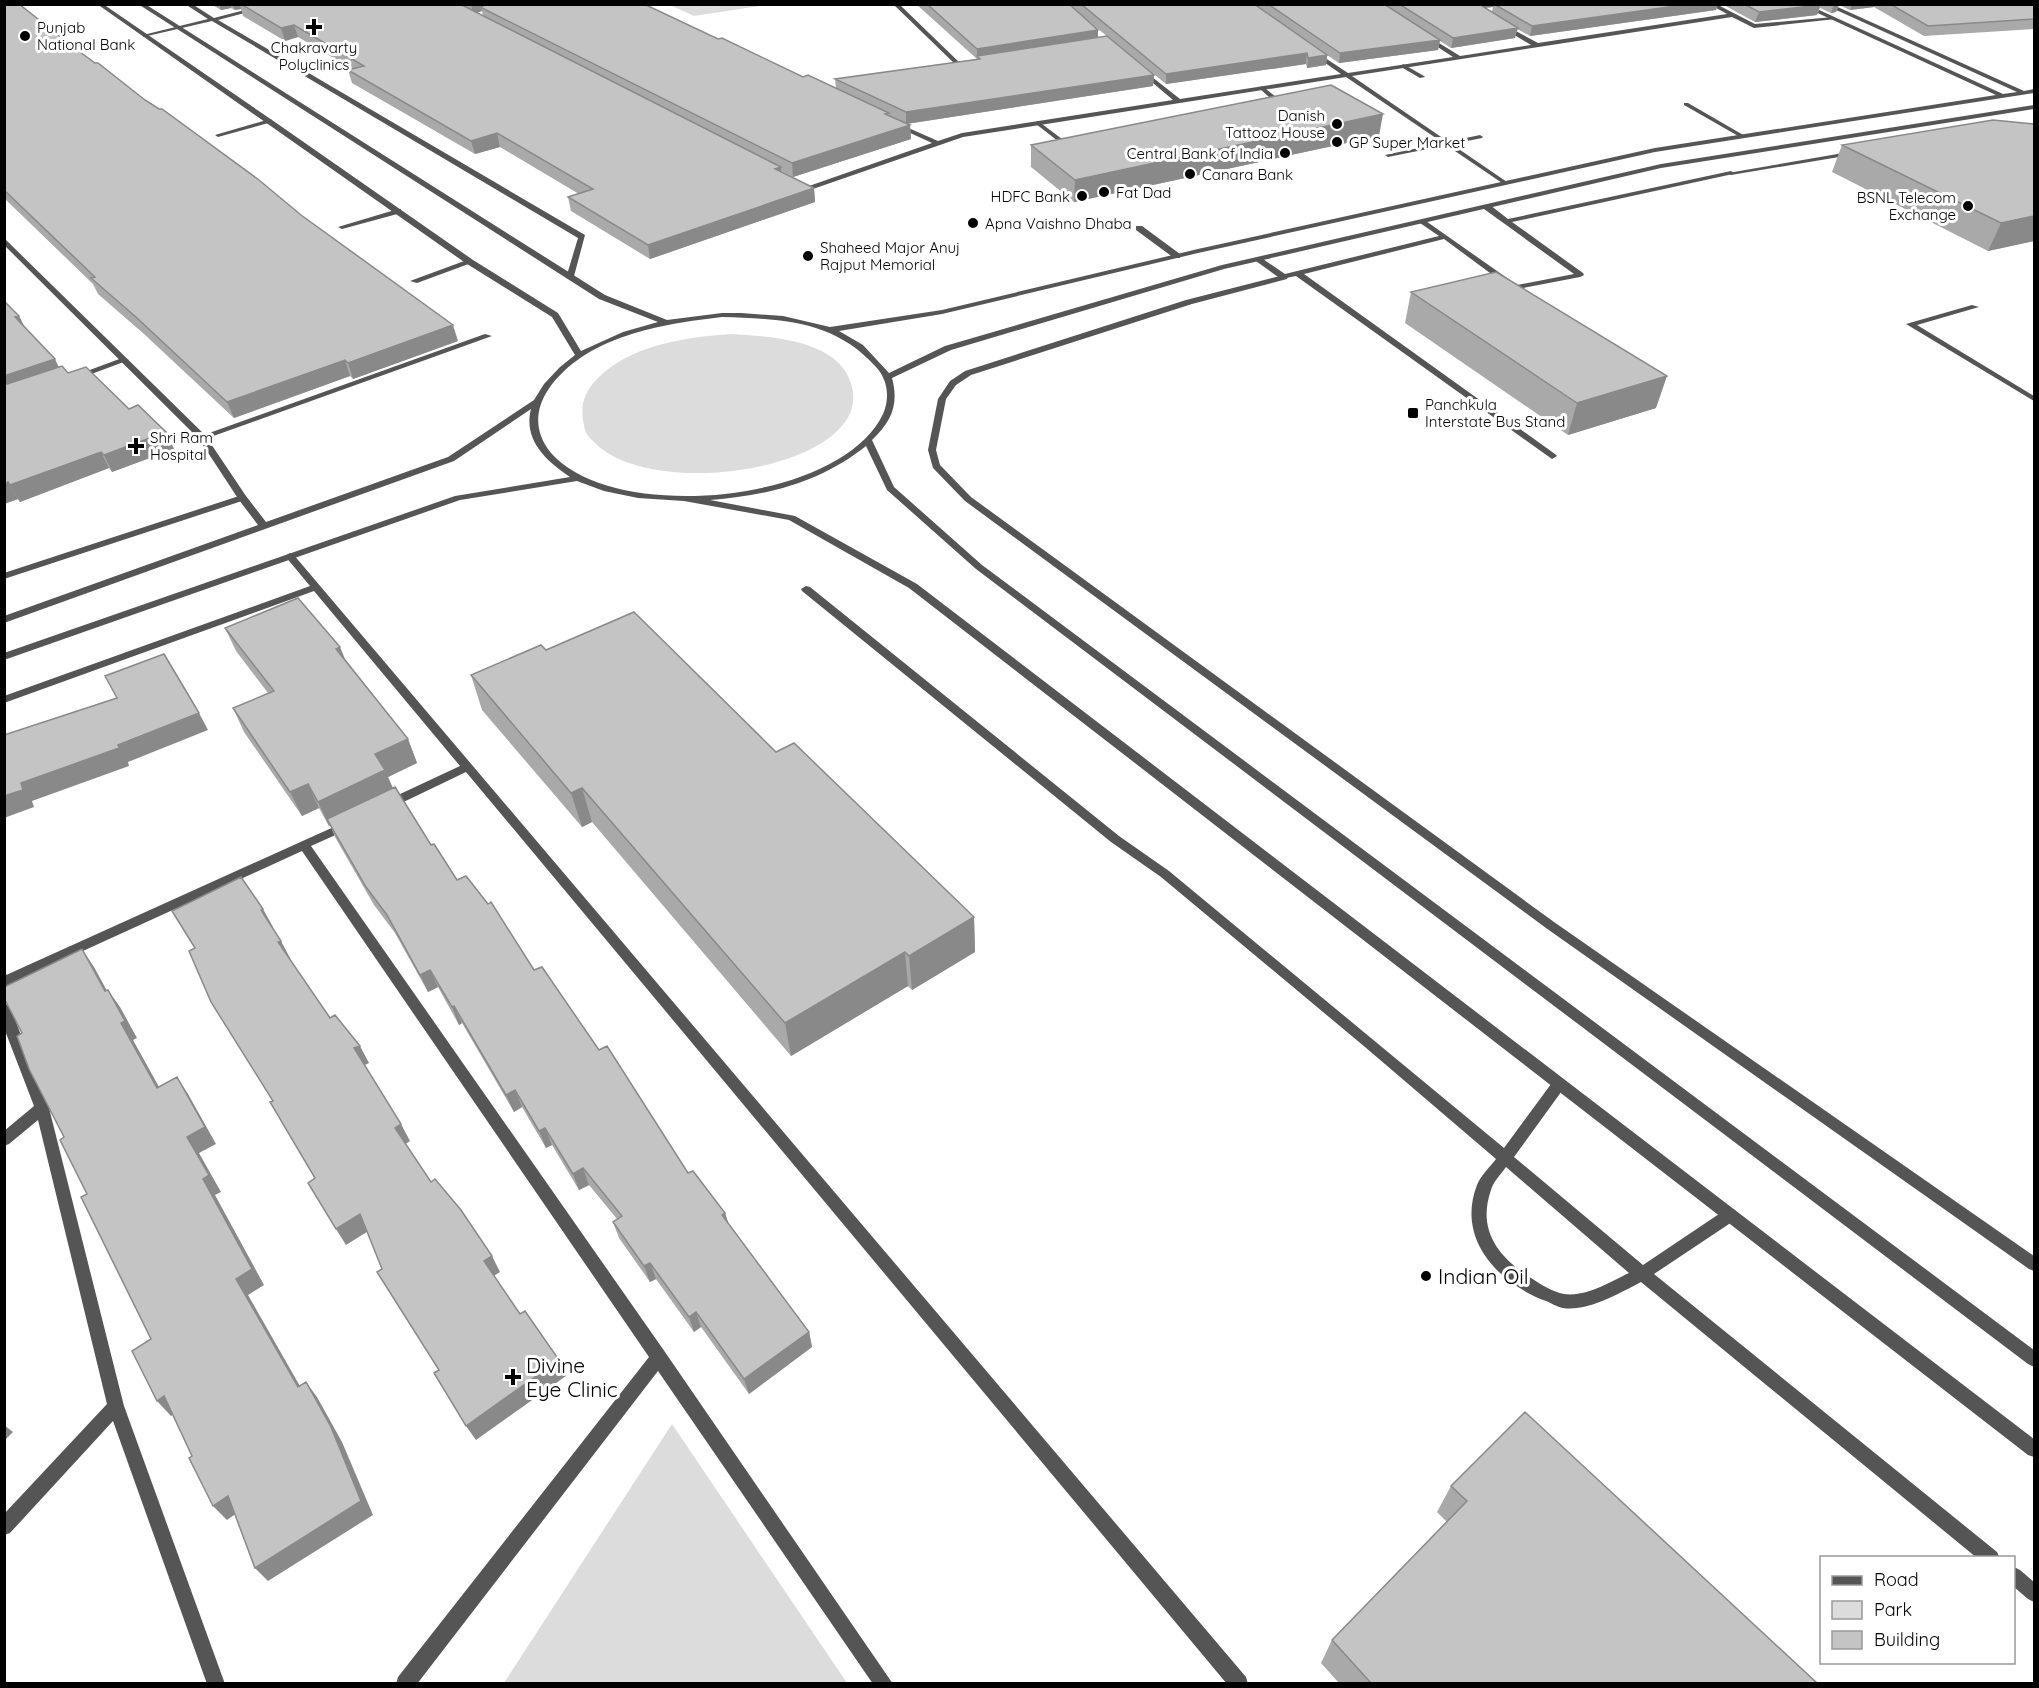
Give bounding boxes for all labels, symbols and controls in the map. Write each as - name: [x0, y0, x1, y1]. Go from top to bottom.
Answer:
- place label: Punjab National Bank: [37, 18, 135, 54]
- marker: Chakravarty Polyclinics: [305, 18, 323, 36]
- marker: Punjab National Bank: [18, 29, 32, 43]
- place label: Chakravarty Polyclinics: [271, 38, 357, 74]
- place label: Danish Tattooz House: [1225, 106, 1325, 142]
- marker: Danish Tattooz House: [1330, 117, 1344, 131]
- place label: GP Super Market: [1349, 133, 1465, 152]
- marker: GP Super Market: [1330, 135, 1344, 149]
- place label: Central Bank of India: [1127, 144, 1273, 163]
- marker: Central Bank of India: [1278, 146, 1292, 160]
- place label: Canara Bank: [1202, 165, 1293, 184]
- marker: Canara Bank: [1183, 167, 1197, 181]
- place label: Fat Dad: [1116, 183, 1171, 202]
- marker: Fat Dad: [1097, 185, 1111, 199]
- place label: HDFC Bank: [991, 187, 1070, 206]
- place label: BSNL Telecom Exchange: [1857, 188, 1956, 224]
- marker: HDFC Bank: [1075, 189, 1089, 203]
- marker: BSNL Telecom Exchange: [1961, 199, 1975, 213]
- place label: Apna Vaishno Dhaba: [985, 214, 1132, 233]
- marker: Apna Vaishno Dhaba: [966, 216, 980, 230]
- place label: Shaheed Major Anuj Rajput Memorial: [820, 238, 960, 274]
- marker: Shaheed Major Anuj Rajput Memorial: [801, 249, 815, 263]
- place label: Panchkula Interstate Bus Stand: [1425, 395, 1565, 431]
- marker: Panchkula Interstate Bus Stand: [1406, 406, 1420, 420]
- place label: Shri Ram Hospital: [150, 428, 213, 464]
- marker: Shri Ram Hospital: [127, 437, 145, 455]
- place label: Indian Oil: [1438, 1263, 1529, 1289]
- marker: Indian Oil: [1419, 1269, 1433, 1283]
- place label: Divine Eye Clinic: [526, 1352, 618, 1402]
- marker: Divine Eye Clinic: [504, 1368, 522, 1386]
- legend: [1820, 1556, 2015, 1664]
- text: Road: [1874, 1568, 1919, 1591]
- text: Park: [1874, 1598, 1912, 1621]
- text: Building: [1874, 1628, 1940, 1651]

